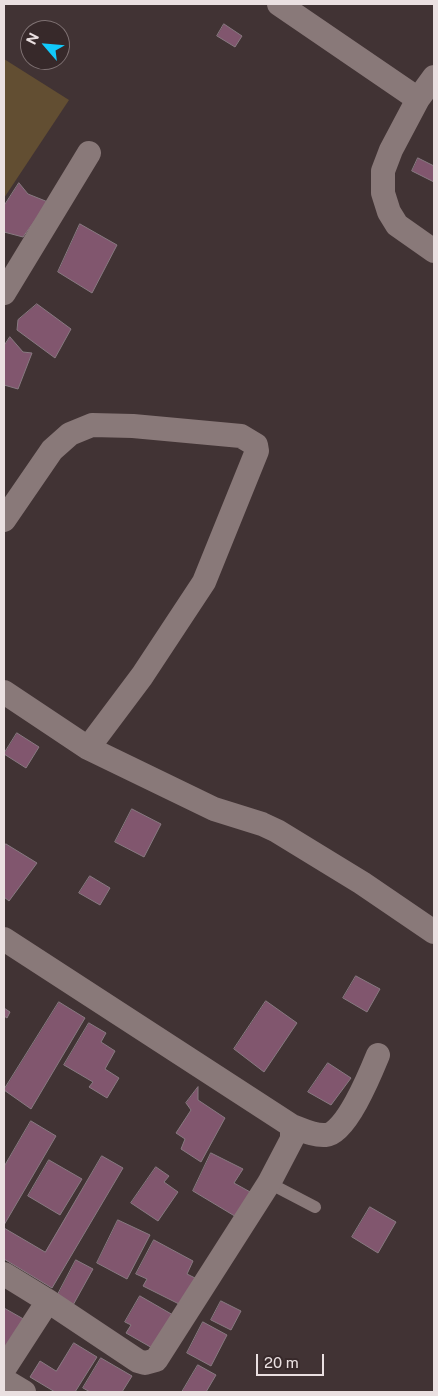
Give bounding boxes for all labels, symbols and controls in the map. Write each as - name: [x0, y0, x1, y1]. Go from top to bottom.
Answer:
- north arrow: [20, 20, 70, 70]
- text: N: [23, 30, 42, 47]
- scale bar: [258, 1344, 326, 1376]
- text: 20 m: [264, 1354, 299, 1371]

